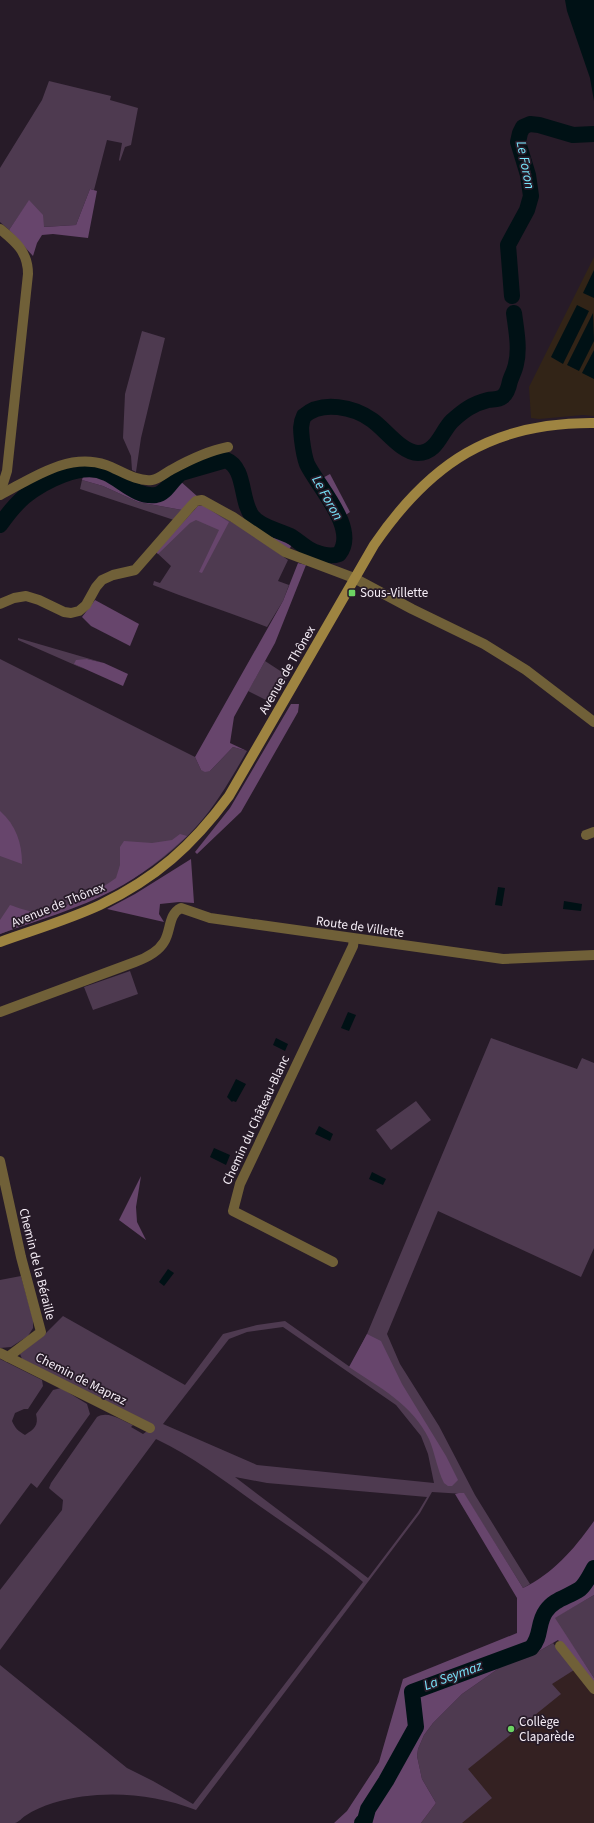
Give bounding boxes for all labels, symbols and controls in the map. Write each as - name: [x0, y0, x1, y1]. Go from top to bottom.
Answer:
- water label: Le Foron: [511, 139, 539, 191]
- water label: Le Foron: [306, 472, 348, 524]
- place label: Sous-Villette: [360, 584, 428, 602]
- marker: Sous-Villette: [347, 588, 357, 598]
- street label: Avenue de Thônex: [254, 622, 320, 717]
- street label: Avenue de Thônex: [9, 878, 108, 932]
- street label: Route de Villette: [315, 912, 405, 942]
- street label: Chemin du Château-Blanc: [218, 1052, 294, 1188]
- street label: Chemin de la Béraille: [14, 1206, 60, 1322]
- street label: Chemin de Mapraz: [32, 1348, 130, 1410]
- water label: La Seymaz: [421, 1656, 486, 1696]
- place label: Collège Claparède: [519, 1713, 574, 1746]
- marker: Collège Claparède: [506, 1724, 516, 1734]

